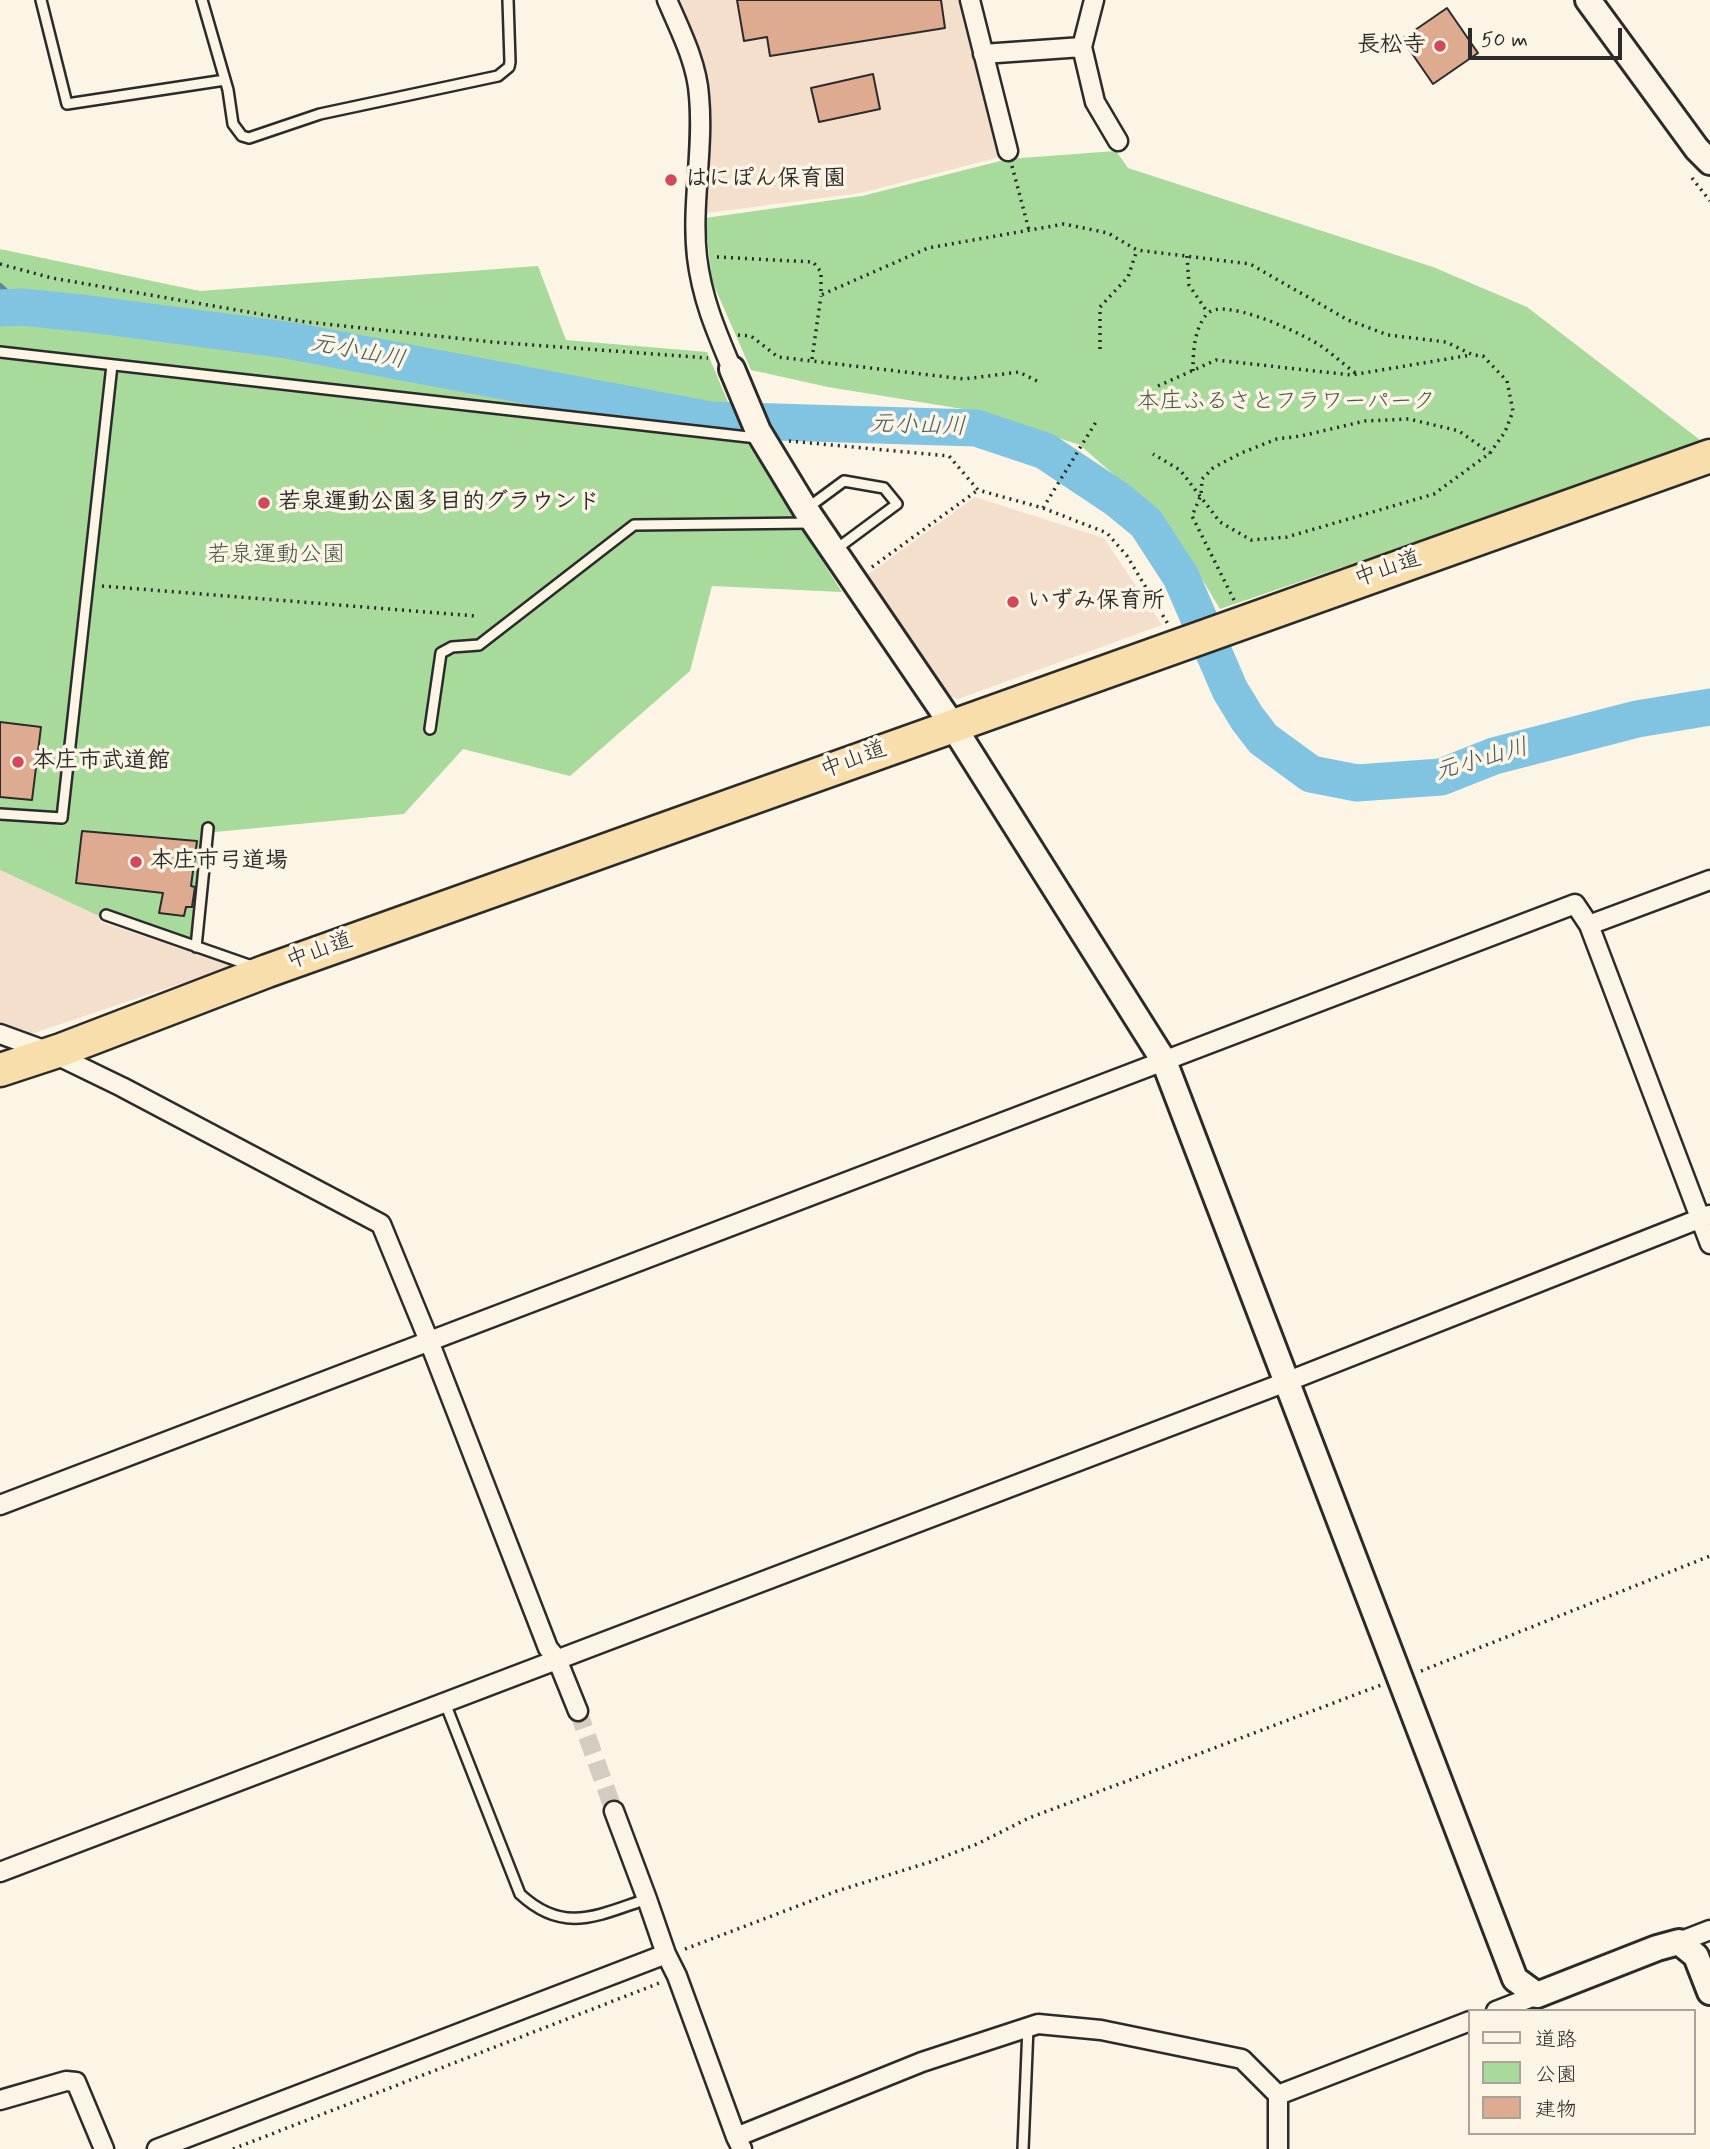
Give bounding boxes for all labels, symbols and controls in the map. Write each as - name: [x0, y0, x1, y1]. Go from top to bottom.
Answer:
- scale bar: [1472, 14, 1626, 58]
- text: 50 m: [1481, 26, 1528, 54]
- place label: 長松寺: [1357, 32, 1426, 60]
- marker: 長松寺: [1432, 38, 1448, 54]
- place label: はにぽん保育園: [685, 166, 846, 194]
- marker: はにぽん保育園: [663, 172, 679, 188]
- water label: 元小山川: [308, 330, 408, 376]
- park label: 本庄ふるさとフラワーパーク: [1137, 389, 1435, 417]
- water label: 元小山川: [870, 411, 966, 443]
- place label: 若泉運動公園多目的グラウンド: [278, 489, 600, 517]
- marker: 若泉運動公園多目的グラウンド: [256, 495, 272, 511]
- park label: 若泉運動公園: [207, 542, 345, 570]
- street label: 中山道: [1351, 546, 1425, 594]
- place label: いずみ保育所: [1027, 588, 1165, 616]
- marker: いずみ保育所: [1005, 594, 1021, 610]
- water label: 元小山川: [1432, 734, 1532, 788]
- street label: 中山道: [817, 736, 891, 786]
- place label: 本庄市武道館: [32, 748, 170, 776]
- marker: 本庄市武道館: [10, 754, 26, 770]
- place label: 本庄市弓道場: [150, 848, 288, 876]
- marker: 本庄市弓道場: [128, 854, 144, 870]
- street label: 中山道: [283, 927, 357, 977]
- legend: [1468, 2009, 1696, 2135]
- text: 道路: [1535, 2026, 1577, 2054]
- text: 公園: [1535, 2061, 1577, 2089]
- text: 建物: [1535, 2096, 1577, 2124]

